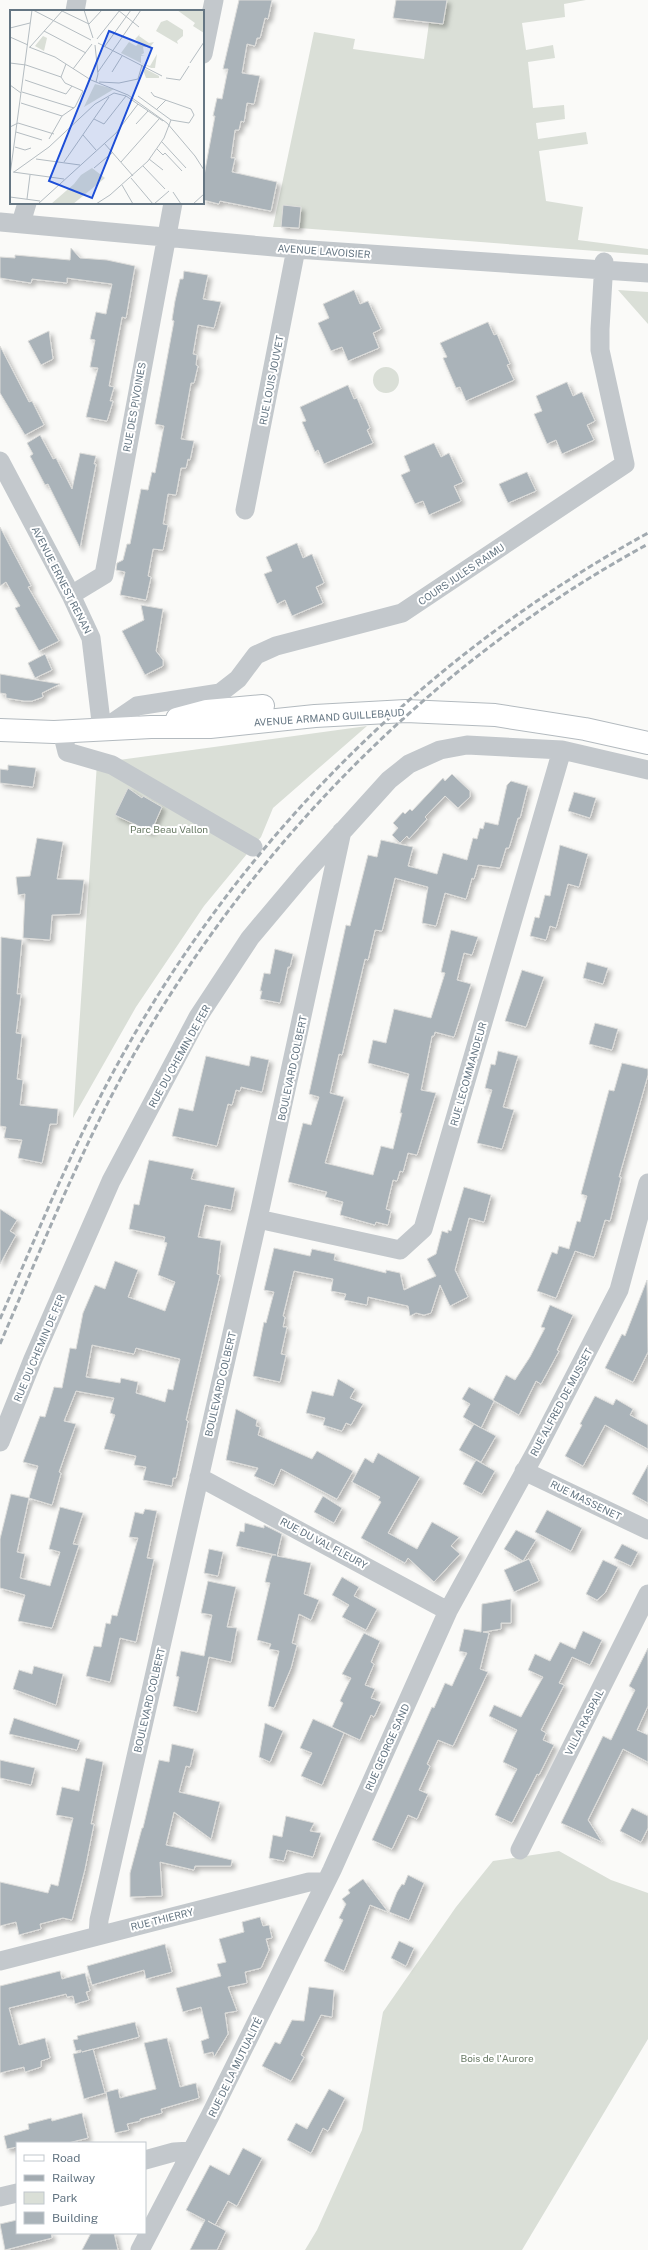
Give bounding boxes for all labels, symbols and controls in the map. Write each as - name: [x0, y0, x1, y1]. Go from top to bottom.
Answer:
- inset map: [10, 10, 204, 204]
- street label: AVENUE LAVOISIER: [277, 242, 371, 260]
- street label: RUE LOUIS JOUVET: [256, 334, 286, 426]
- street label: RUE DES PIVOINES: [120, 361, 148, 453]
- street label: AVENUE ERNEST RENAN: [30, 524, 94, 636]
- street label: COURS JULES RAIMU: [416, 541, 506, 607]
- street label: AVENUE ARMAND GUILLEBAUD: [253, 706, 405, 728]
- park label: Parc Beau Vallon: [130, 823, 208, 835]
- street label: RUE DU CHEMIN DE FER: [146, 1002, 212, 1109]
- street label: BOULEVARD COLBERT: [275, 1014, 309, 1122]
- street label: RUE LECOMMANDEUR: [447, 1020, 489, 1127]
- street label: RUE DU CHEMIN DE FER: [11, 1292, 67, 1404]
- street label: BOULEVARD COLBERT: [202, 1330, 238, 1438]
- street label: RUE ALFRED DE MUSSET: [527, 1346, 595, 1458]
- street label: RUE MASSENET: [548, 1478, 624, 1522]
- street label: RUE DU VAL FLEURY: [278, 1515, 370, 1571]
- street label: BOULEVARD COLBERT: [131, 1646, 167, 1754]
- street label: VILLA RASPAIL: [562, 1687, 606, 1757]
- street label: RUE GEORGE SAND: [362, 1702, 412, 1792]
- street label: RUE THIERRY: [129, 1905, 195, 1933]
- street label: RUE DE LA MUTUALITÉ: [206, 2015, 264, 2119]
- park label: Bois de l'Aurore: [460, 2052, 534, 2064]
- legend: [16, 2142, 146, 2234]
- text: Road: [52, 2151, 80, 2165]
- text: Railway: [52, 2171, 96, 2185]
- text: Park: [52, 2191, 78, 2205]
- text: Building: [52, 2211, 98, 2225]

